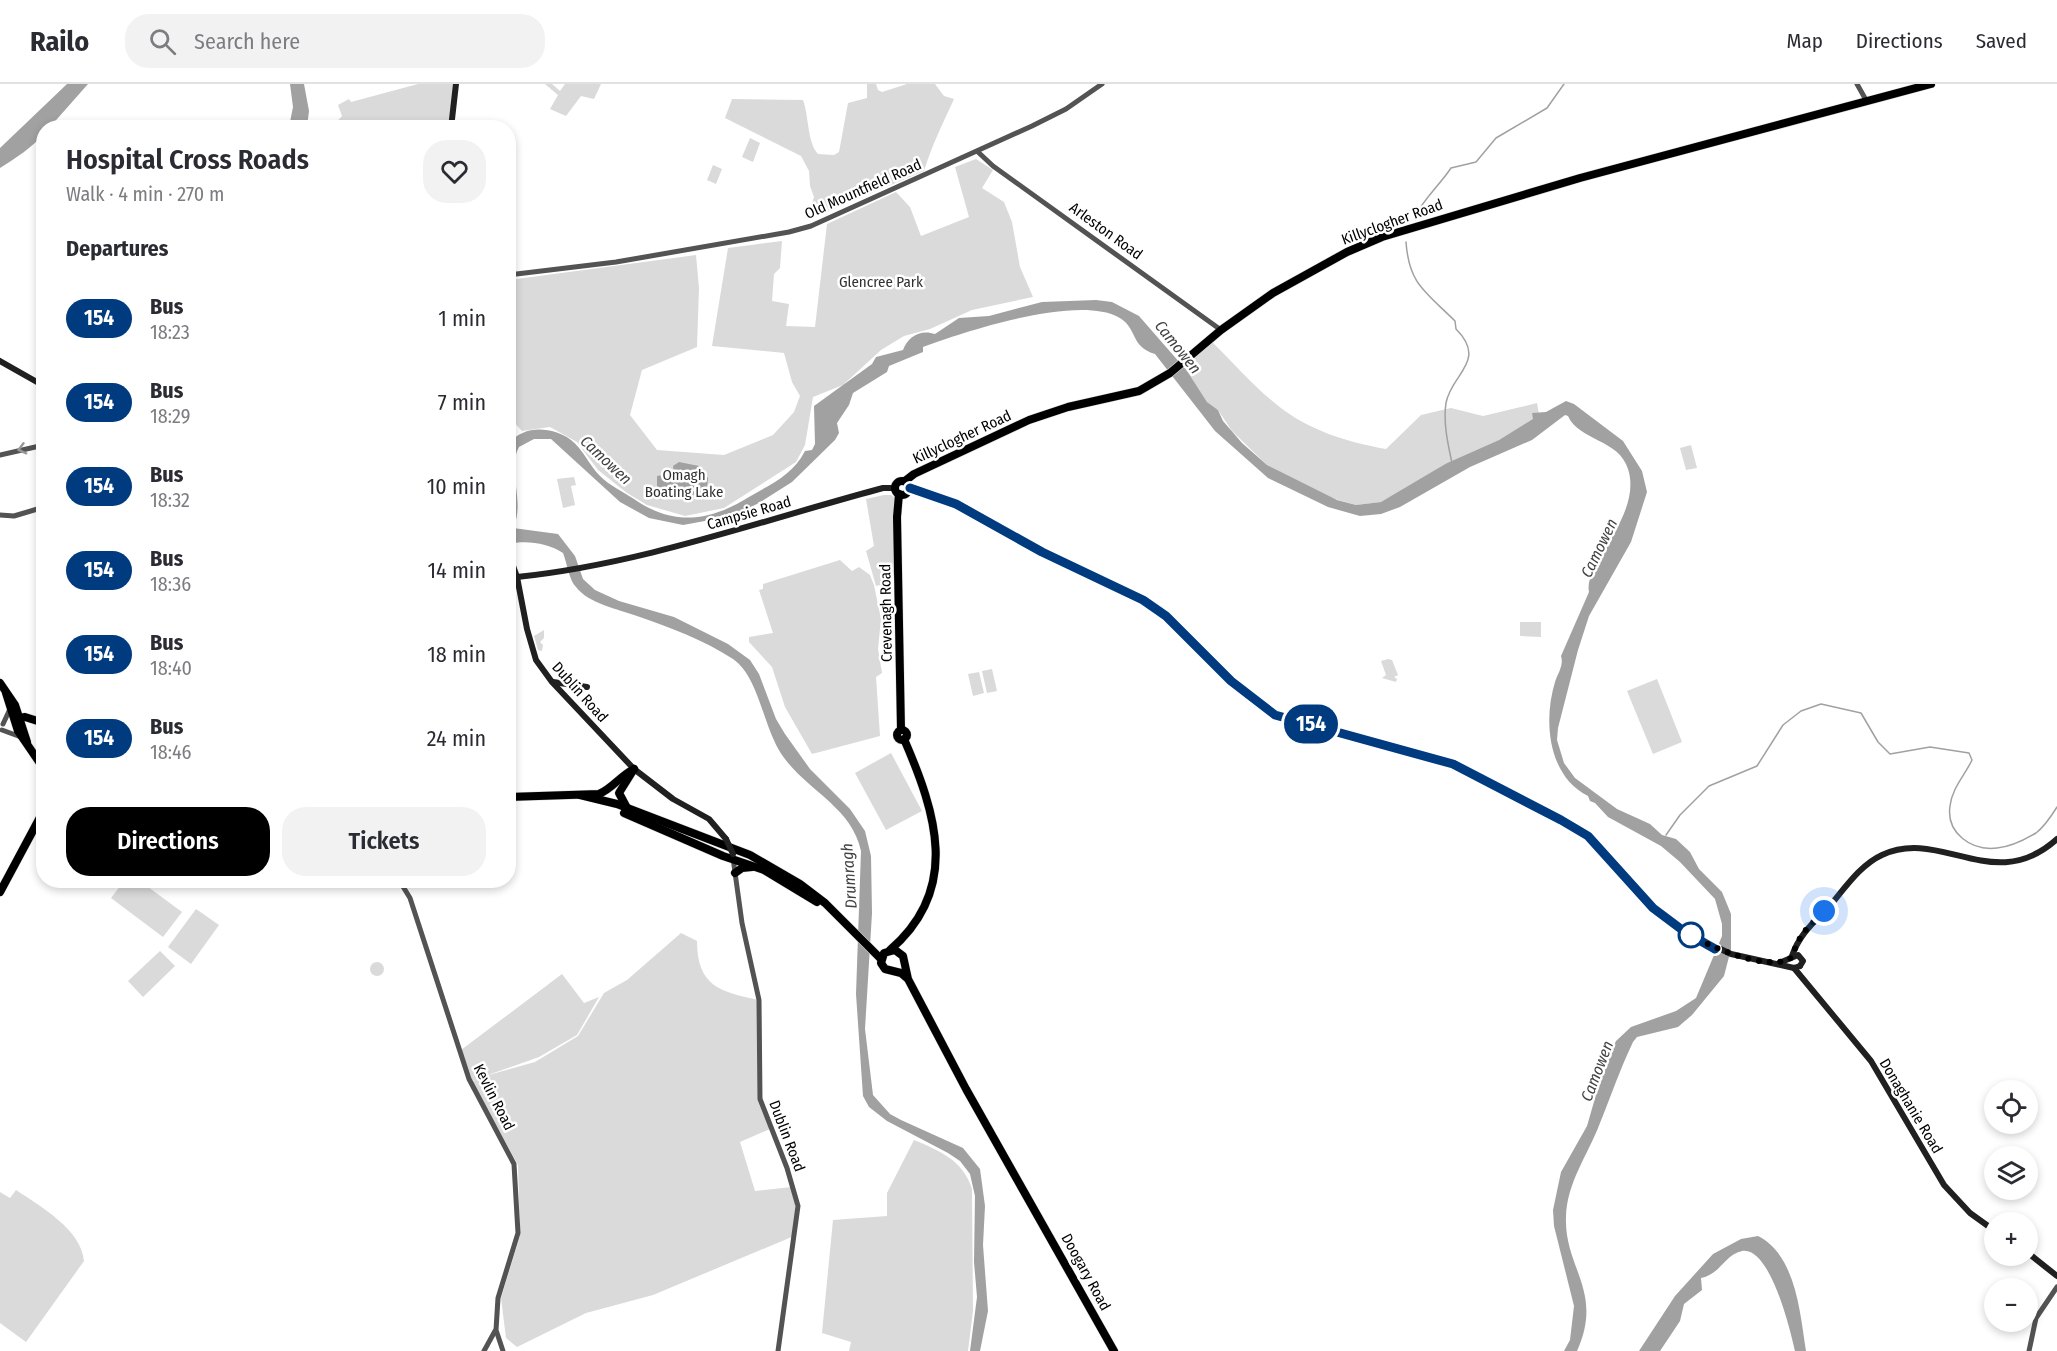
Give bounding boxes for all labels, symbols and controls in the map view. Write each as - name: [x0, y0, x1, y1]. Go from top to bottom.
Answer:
- search box: [125, 14, 545, 68]
- text: Railo: [30, 25, 89, 58]
- icon: search: [146, 25, 179, 58]
- text: Search here: [194, 28, 300, 55]
- text: Map: [1786, 28, 1823, 54]
- text: Directions: [1856, 28, 1943, 54]
- text: Saved: [1976, 28, 2027, 54]
- button: heart: [423, 140, 486, 203]
- text: Hospital Cross Roads: [66, 143, 309, 176]
- street label: Old Mountfield Road: [802, 155, 924, 223]
- text: Walk · 4 min · 270 m: [66, 182, 224, 206]
- street label: Killyclogher Road: [1339, 195, 1445, 249]
- street label: Arleston Road: [1066, 198, 1146, 264]
- text: Departures: [66, 235, 168, 262]
- park label: Glencree Park: [839, 273, 923, 291]
- text: Bus: [150, 293, 183, 320]
- text: 154: [84, 305, 114, 331]
- text: 1 min: [438, 305, 486, 332]
- water label: Camowen: [1151, 317, 1205, 377]
- text: 18:23: [150, 320, 190, 344]
- text: Bus: [150, 377, 183, 404]
- text: 154: [84, 389, 114, 415]
- text: 7 min: [438, 389, 486, 416]
- text: 18:29: [150, 404, 190, 428]
- street label: Killyclogher Road: [910, 406, 1014, 468]
- water label: Camowen: [576, 432, 636, 488]
- one-way arrow: [17, 441, 27, 454]
- text: Bus: [150, 461, 183, 488]
- park label: Omagh Boating Lake: [645, 466, 723, 501]
- text: 154: [84, 473, 114, 499]
- text: 10 min: [427, 473, 486, 500]
- text: 18:32: [150, 488, 190, 512]
- street label: Campsie Road: [705, 492, 793, 534]
- water label: Camowen: [1577, 516, 1621, 580]
- text: Bus: [150, 545, 183, 572]
- text: 154: [84, 557, 114, 583]
- text: 14 min: [428, 557, 486, 584]
- street label: Crevenagh Road: [876, 564, 896, 662]
- text: 18:36: [150, 572, 191, 596]
- text: Bus: [150, 629, 183, 656]
- text: 154: [84, 641, 114, 667]
- text: 18 min: [427, 641, 486, 668]
- text: 18:40: [150, 656, 192, 680]
- street label: Dublin Road: [548, 658, 612, 726]
- line badge: 154: [1276, 704, 1346, 744]
- text: 154: [1296, 711, 1326, 737]
- text: Bus: [150, 713, 183, 740]
- text: 154: [84, 725, 114, 751]
- text: 24 min: [427, 725, 486, 752]
- text: 18:46: [150, 740, 192, 764]
- button: Directions: [66, 807, 270, 876]
- button: Tickets: [282, 807, 486, 876]
- water label: Drumragh: [837, 843, 861, 909]
- your location: [1809, 896, 1839, 926]
- unlabelled marker: [1678, 922, 1704, 948]
- water label: Camowen: [1577, 1038, 1617, 1104]
- street label: Donaghanie Road: [1876, 1055, 1946, 1157]
- street label: Kevlin Road: [470, 1061, 518, 1133]
- map controls: [1984, 1080, 2038, 1332]
- button: locate: [1984, 1080, 2038, 1134]
- street label: Dublin Road: [765, 1098, 809, 1174]
- button: layers: [1984, 1146, 2038, 1200]
- button: +: [1984, 1212, 2038, 1266]
- street label: Doogary Road: [1057, 1230, 1115, 1314]
- button: −: [1984, 1278, 2038, 1332]

